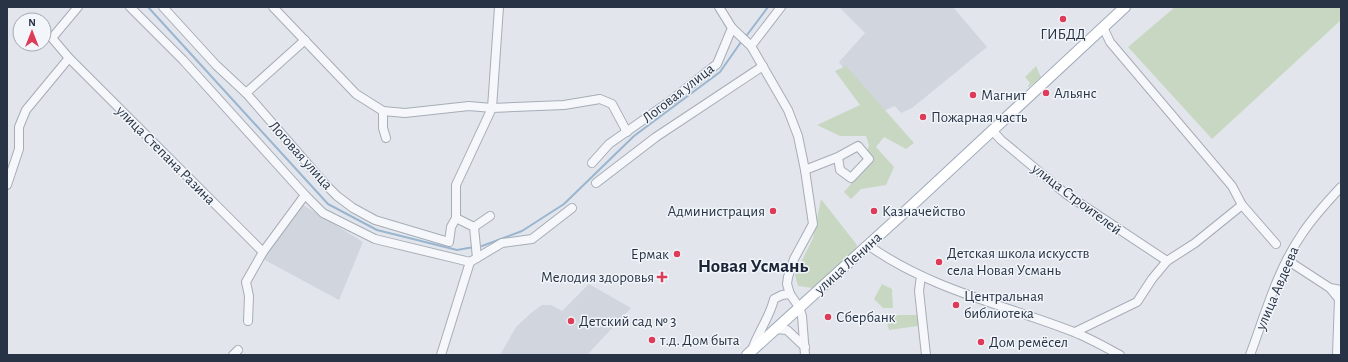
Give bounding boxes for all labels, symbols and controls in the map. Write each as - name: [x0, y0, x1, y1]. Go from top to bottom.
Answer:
- north arrow: [12, 12, 52, 52]
- marker: ГИБДД: [1058, 14, 1068, 24]
- text: N: [28, 17, 36, 28]
- place label: ГИБДД: [1040, 27, 1086, 42]
- street label: Логовая улица: [640, 61, 717, 126]
- place label: Альянс: [1054, 86, 1097, 101]
- place label: Магнит: [981, 88, 1027, 103]
- marker: Альянс: [1041, 88, 1051, 98]
- marker: Магнит: [968, 90, 978, 100]
- street label: улица Степана Разина: [112, 102, 218, 208]
- place label: Пожарная часть: [931, 110, 1028, 125]
- marker: Пожарная часть: [918, 112, 928, 122]
- street label: Логовая улица: [266, 118, 335, 193]
- street label: улица Строителей: [1028, 160, 1124, 238]
- place label: Администрация: [668, 204, 765, 219]
- place label: Казначейство: [882, 204, 966, 219]
- marker: Администрация: [768, 206, 778, 216]
- marker: Казначейство: [869, 206, 879, 216]
- street label: улица Ленина: [811, 230, 885, 298]
- street label: улица Авдеева: [1253, 244, 1302, 333]
- place label: Детская школа искусств села Новая Усмань: [947, 246, 1090, 278]
- place label: Ермак: [631, 247, 669, 262]
- marker: Ермак: [672, 249, 682, 259]
- district label: Новая Усмань: [698, 257, 808, 276]
- marker: Детская школа искусств села Новая Усмань: [934, 257, 944, 267]
- place label: Мелодия здоровья: [541, 270, 654, 285]
- marker: Мелодия здоровья: [657, 272, 667, 282]
- place label: Центральная библиотека: [964, 289, 1044, 321]
- marker: Центральная библиотека: [951, 300, 961, 310]
- place label: Сбербанк: [836, 310, 896, 325]
- marker: Сбербанк: [823, 312, 833, 322]
- place label: Детский сад № 3: [579, 314, 676, 329]
- marker: Детский сад № 3: [566, 316, 576, 326]
- place label: т.д. Дом быта: [659, 333, 740, 348]
- marker: т.д. Дом быта: [647, 335, 657, 345]
- place label: Дом ремёсел: [989, 335, 1068, 350]
- marker: Дом ремёсел: [976, 337, 986, 347]

